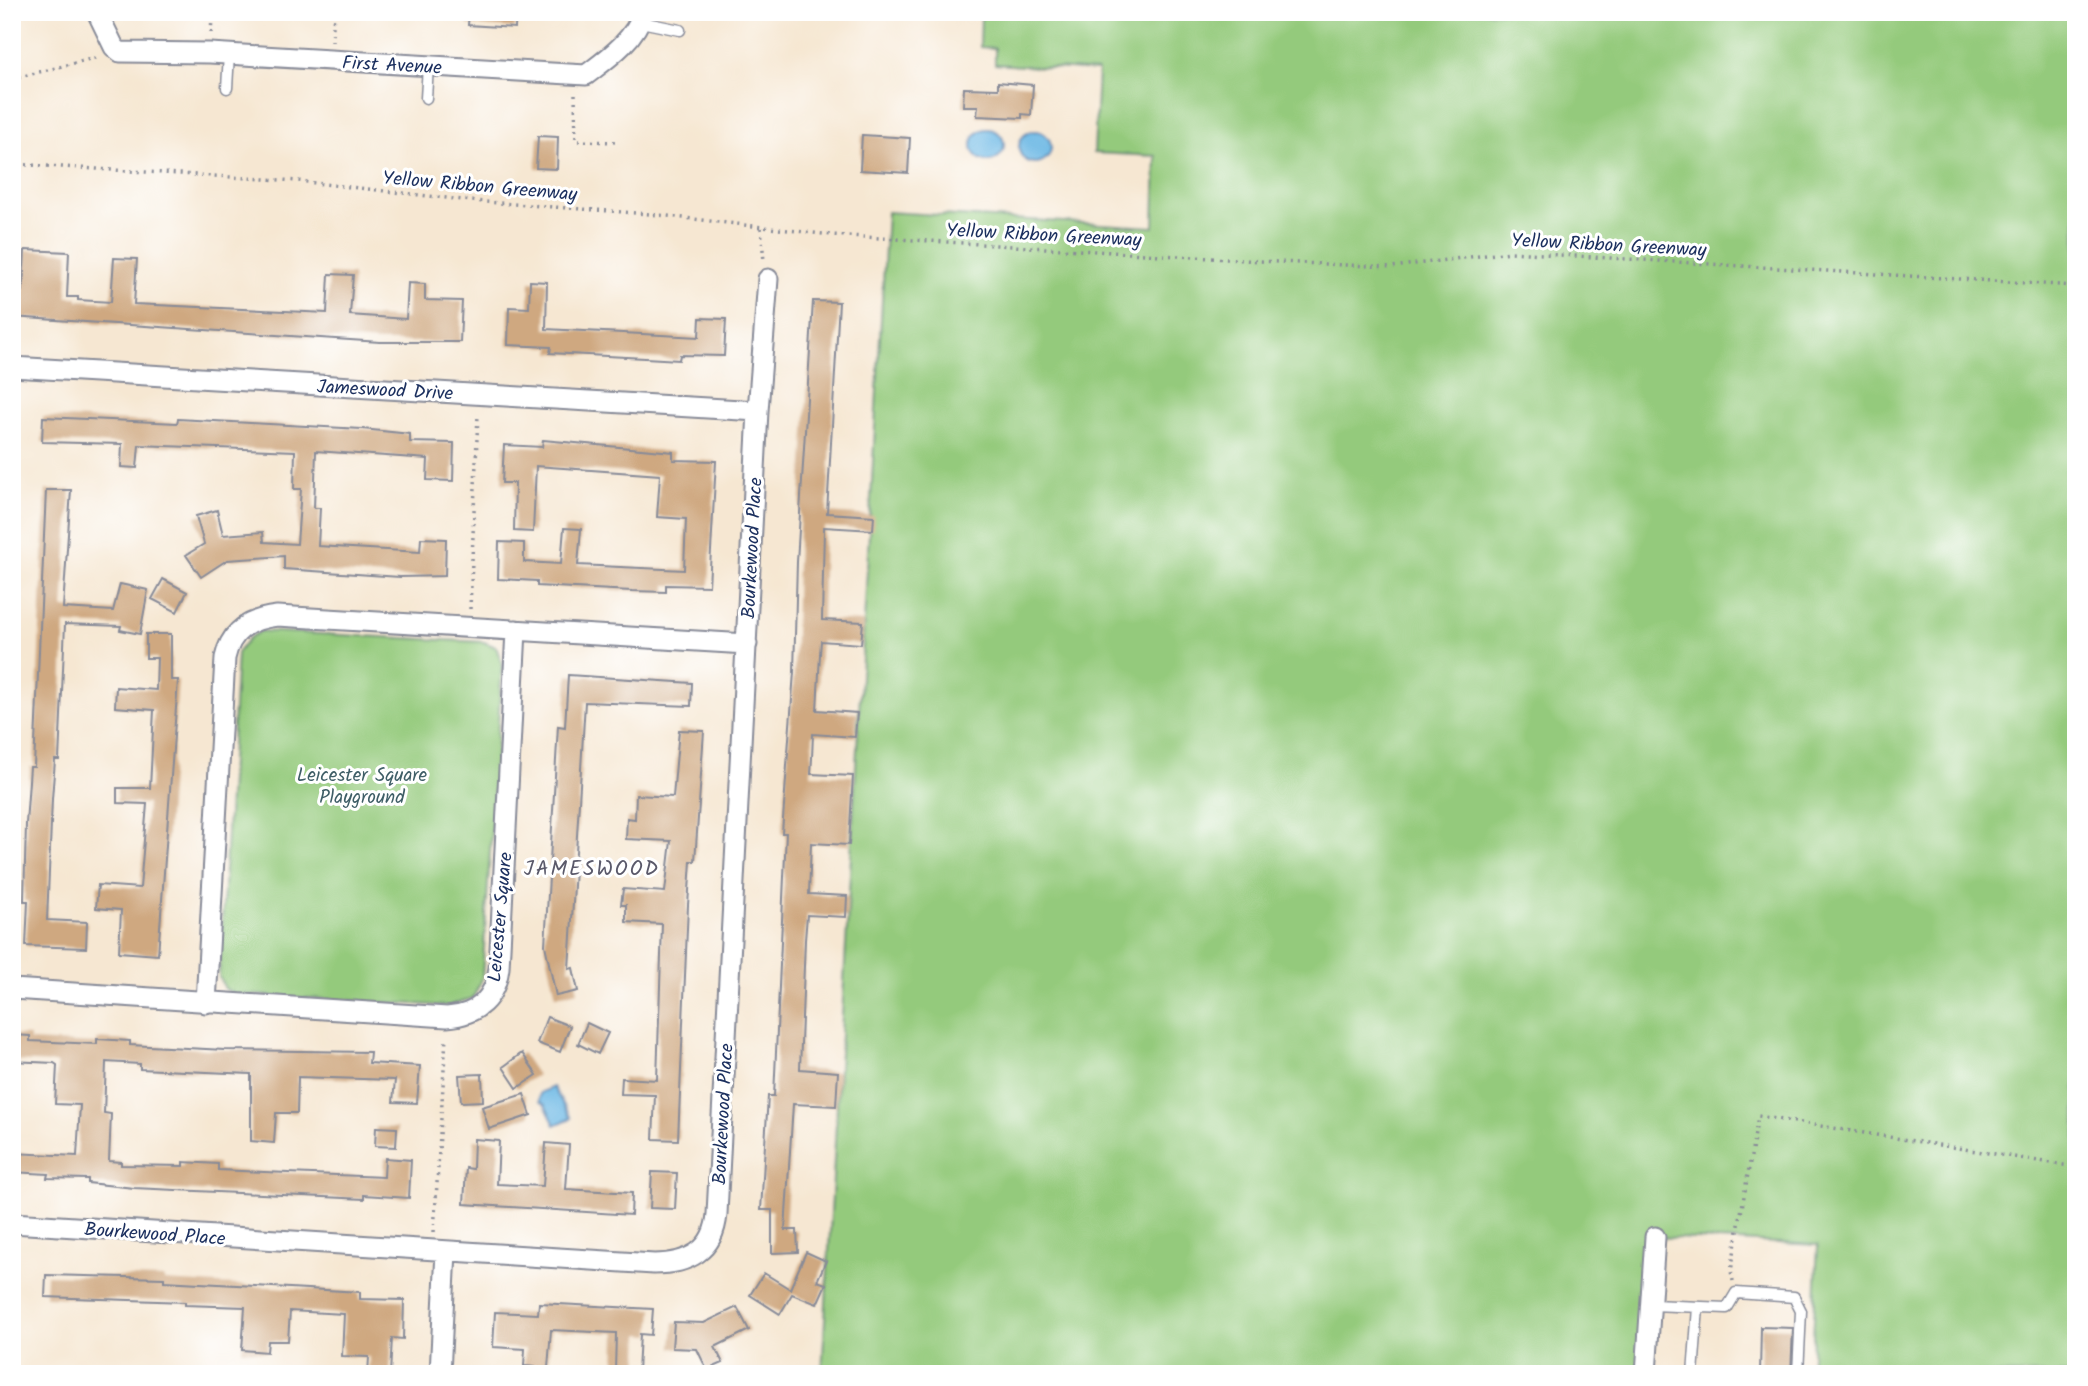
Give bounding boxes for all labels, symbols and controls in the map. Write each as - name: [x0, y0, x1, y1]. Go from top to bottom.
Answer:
- street label: First Avenue: [341, 48, 443, 84]
- street label: Yellow Ribbon Greenway: [381, 164, 580, 211]
- street label: Yellow Ribbon Greenway: [946, 216, 1143, 256]
- street label: Yellow Ribbon Greenway: [1511, 226, 1708, 266]
- street label: Jameswood Drive: [316, 372, 454, 410]
- street label: Bourkewood Place: [734, 476, 772, 620]
- park label: Leicester Square Playground: [297, 761, 428, 813]
- street label: Leicester Square: [480, 850, 522, 983]
- district label: JAMESWOOD: [524, 853, 660, 886]
- street label: Bourkewood Place: [705, 1042, 743, 1186]
- street label: Bourkewood Place: [83, 1215, 227, 1255]

